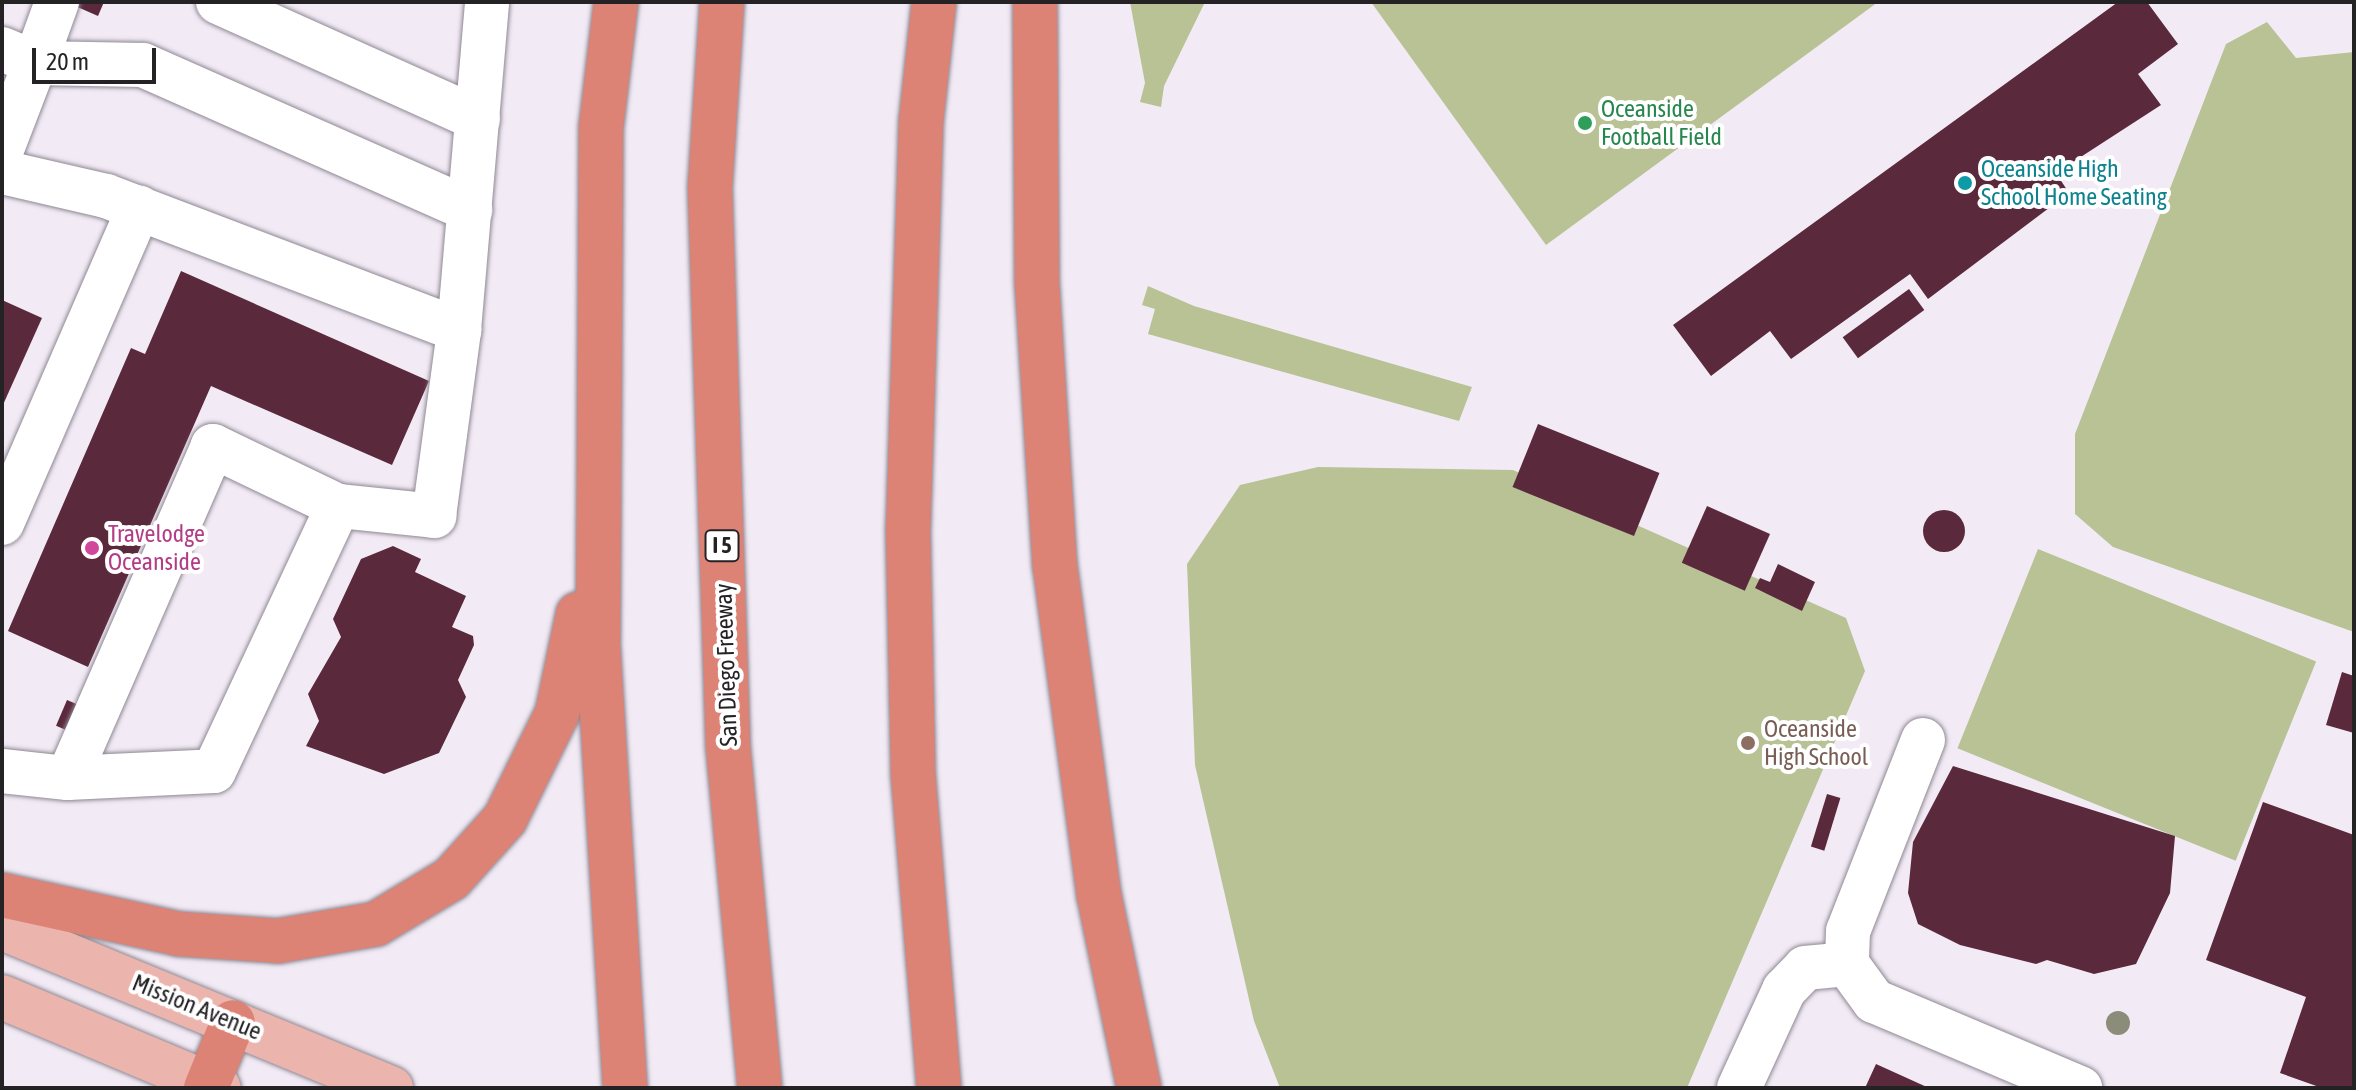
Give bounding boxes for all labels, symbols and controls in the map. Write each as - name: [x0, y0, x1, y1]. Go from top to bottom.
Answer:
- scale bar: [36, 32, 160, 82]
- text: 20 m: [46, 48, 89, 75]
- place label: Oceanside Football Field: [1601, 95, 1722, 151]
- marker: Oceanside Football Field: [1576, 114, 1594, 132]
- place label: Oceanside High School Home Seating: [1981, 155, 2167, 211]
- marker: Oceanside High School Home Seating: [1956, 174, 1974, 192]
- place label: Travelodge Oceanside: [108, 520, 205, 576]
- road number: I 5: [704, 528, 740, 564]
- marker: Travelodge Oceanside: [83, 539, 101, 557]
- street label: San Diego Freeway: [709, 583, 743, 747]
- place label: Oceanside High School: [1764, 715, 1868, 771]
- marker: Oceanside High School: [1739, 734, 1757, 752]
- street label: Mission Avenue: [128, 968, 266, 1046]

